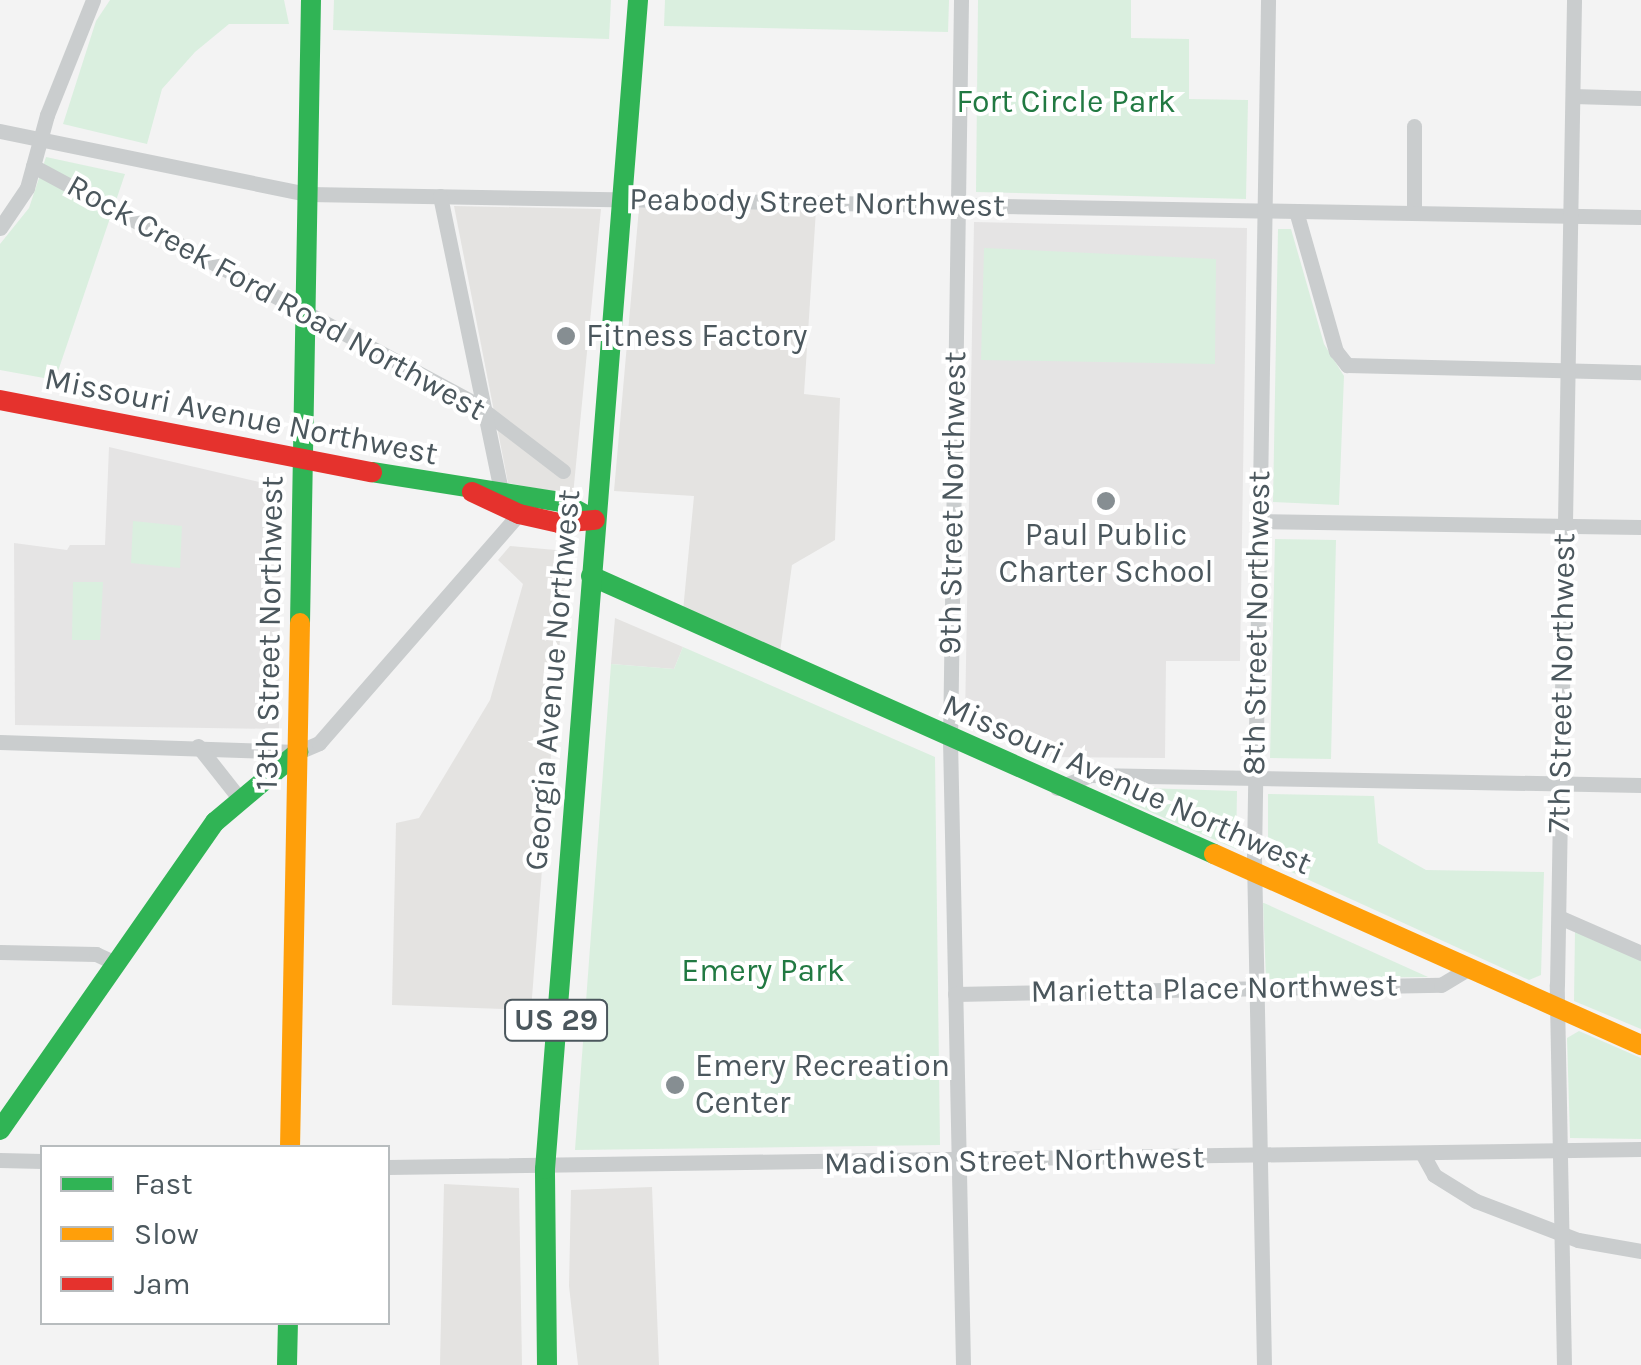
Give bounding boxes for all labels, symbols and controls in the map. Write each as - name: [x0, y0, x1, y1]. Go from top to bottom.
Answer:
- park label: Fort Circle Park: [956, 83, 1176, 121]
- street label: Rock Creek Ford Road Northwest: [60, 167, 492, 429]
- street label: Peabody Street Northwest: [629, 181, 1005, 225]
- place label: Fitness Factory: [586, 317, 807, 355]
- marker: Fitness Factory: [555, 325, 577, 347]
- street label: 9th Street Northwest: [931, 351, 975, 655]
- street label: Missouri Avenue Northwest: [41, 360, 441, 474]
- street label: 8th Street Northwest: [1235, 470, 1279, 776]
- street label: 13th Street Northwest: [248, 475, 292, 791]
- street label: Georgia Avenue Northwest: [517, 488, 589, 872]
- marker: Paul Public Charter School: [1095, 490, 1117, 512]
- place label: Paul Public Charter School: [999, 517, 1213, 592]
- street label: 7th Street Northwest: [1540, 533, 1584, 833]
- street label: Missouri Avenue Northwest: [937, 686, 1317, 884]
- park label: Emery Park: [681, 952, 845, 990]
- street label: Marietta Place Northwest: [1030, 967, 1398, 1011]
- road number: US 29: [504, 995, 608, 1045]
- place label: Emery Recreation Center: [695, 1048, 950, 1123]
- marker: Emery Recreation Center: [664, 1074, 686, 1096]
- street label: Madison Street Northwest: [823, 1138, 1205, 1184]
- legend: [40, 1145, 390, 1325]
- text: Fast: [134, 1166, 193, 1202]
- text: Slow: [134, 1216, 199, 1252]
- text: Jam: [134, 1266, 191, 1302]

